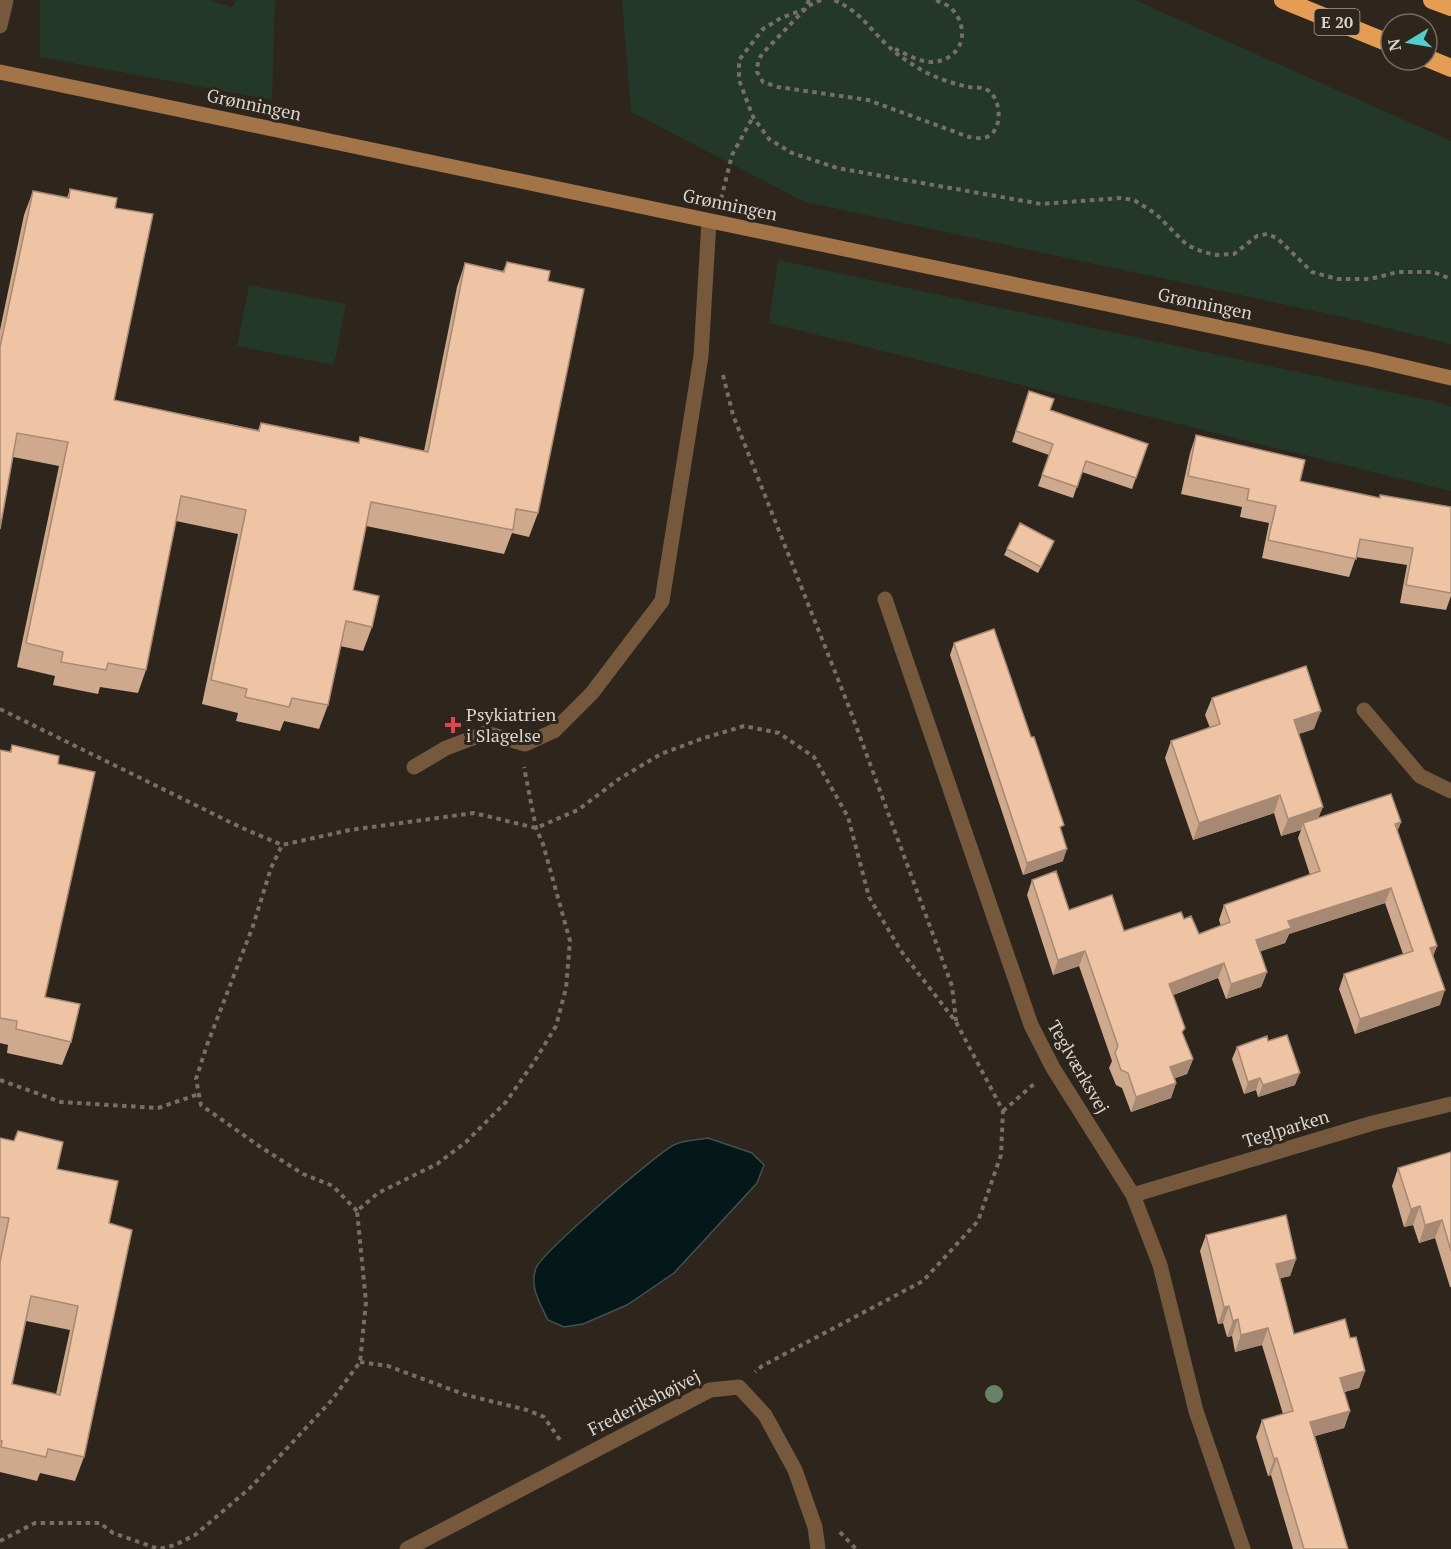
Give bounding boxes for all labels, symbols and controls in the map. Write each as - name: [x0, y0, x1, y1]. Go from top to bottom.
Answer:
- road number: E 20: [1314, 9, 1360, 35]
- north arrow: [1379, 12, 1439, 72]
- text: N: [1382, 37, 1406, 53]
- street label: Grønningen: [205, 82, 304, 126]
- street label: Grønningen: [681, 182, 780, 226]
- street label: Grønningen: [1156, 281, 1255, 325]
- place label: Psykiatrien i Slagelse: [466, 702, 556, 747]
- marker: Psykiatrien i Slagelse: [444, 716, 462, 734]
- street label: Teglværksvej: [1042, 1015, 1115, 1118]
- street label: Teglparken: [1240, 1103, 1332, 1153]
- street label: Frederikshøjvej: [583, 1364, 704, 1441]

